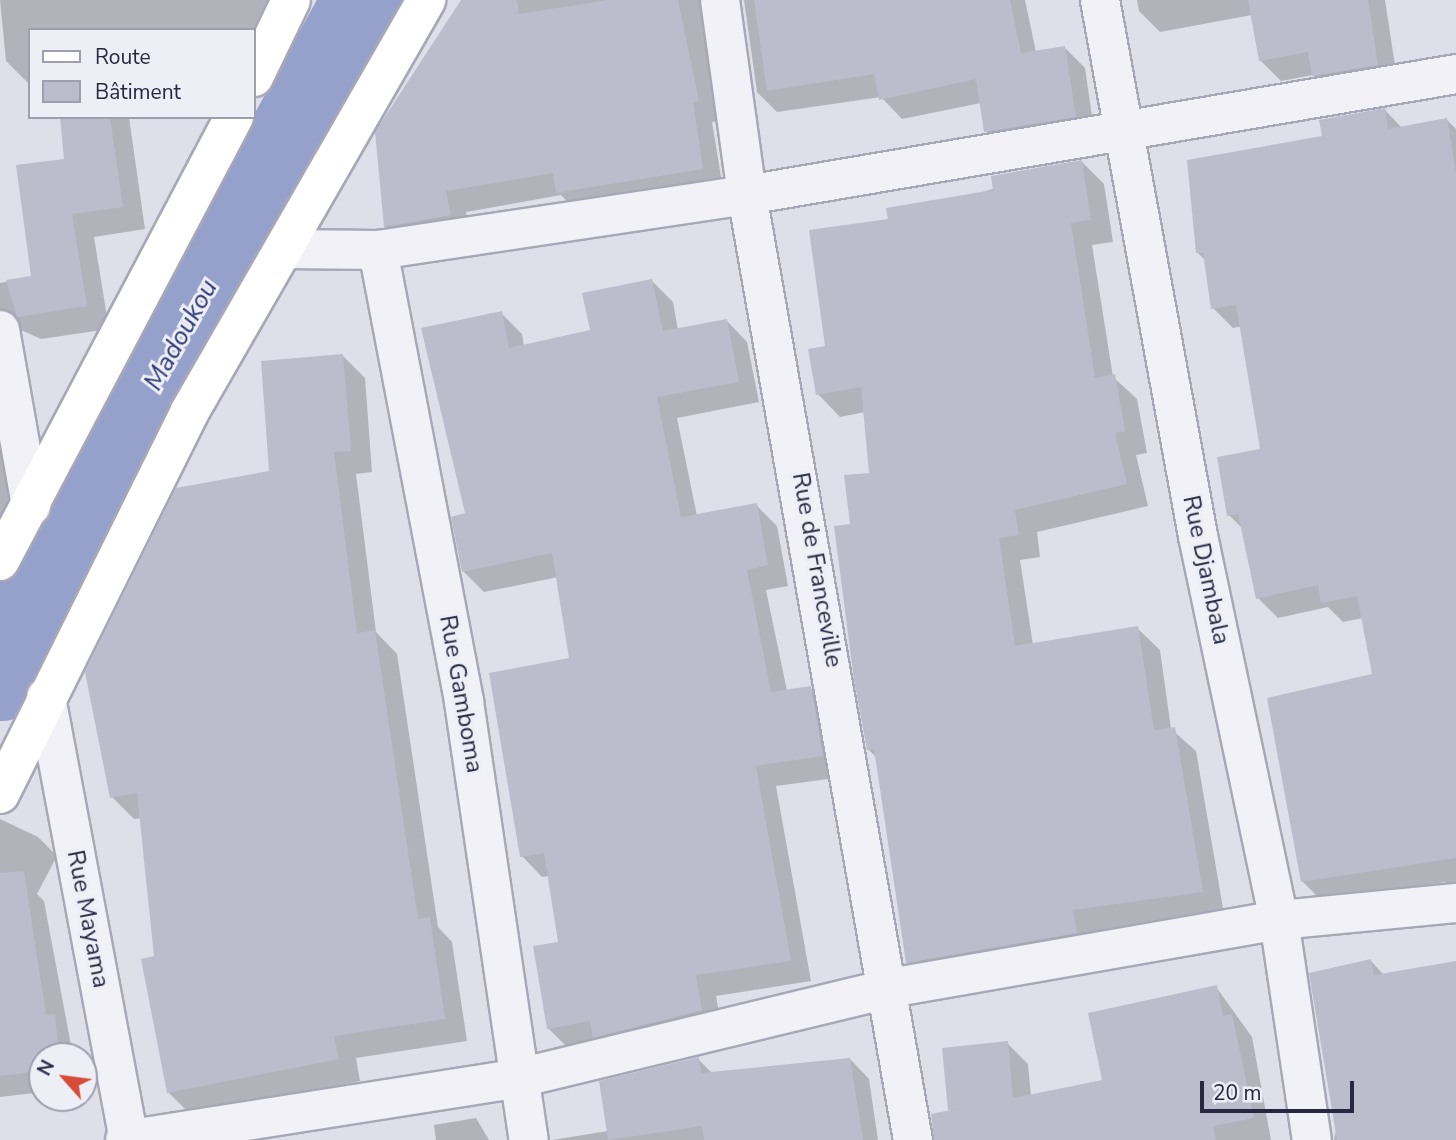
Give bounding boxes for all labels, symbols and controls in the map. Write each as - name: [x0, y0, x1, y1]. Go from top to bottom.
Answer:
- legend: [28, 28, 256, 119]
- text: Route: [95, 43, 151, 71]
- text: Bâtiment: [95, 78, 181, 106]
- water label: Madoukou: [138, 274, 224, 396]
- street label: Rue de Franceville: [786, 470, 848, 670]
- street label: Rue Djambala: [1176, 493, 1236, 647]
- street label: Rue Gamboma: [433, 613, 489, 775]
- street label: Rue Mayama: [61, 848, 115, 990]
- north arrow: [28, 1042, 98, 1112]
- text: N: [31, 1056, 61, 1080]
- scale bar: [1204, 1066, 1358, 1110]
- text: 20 m: [1213, 1079, 1262, 1107]

